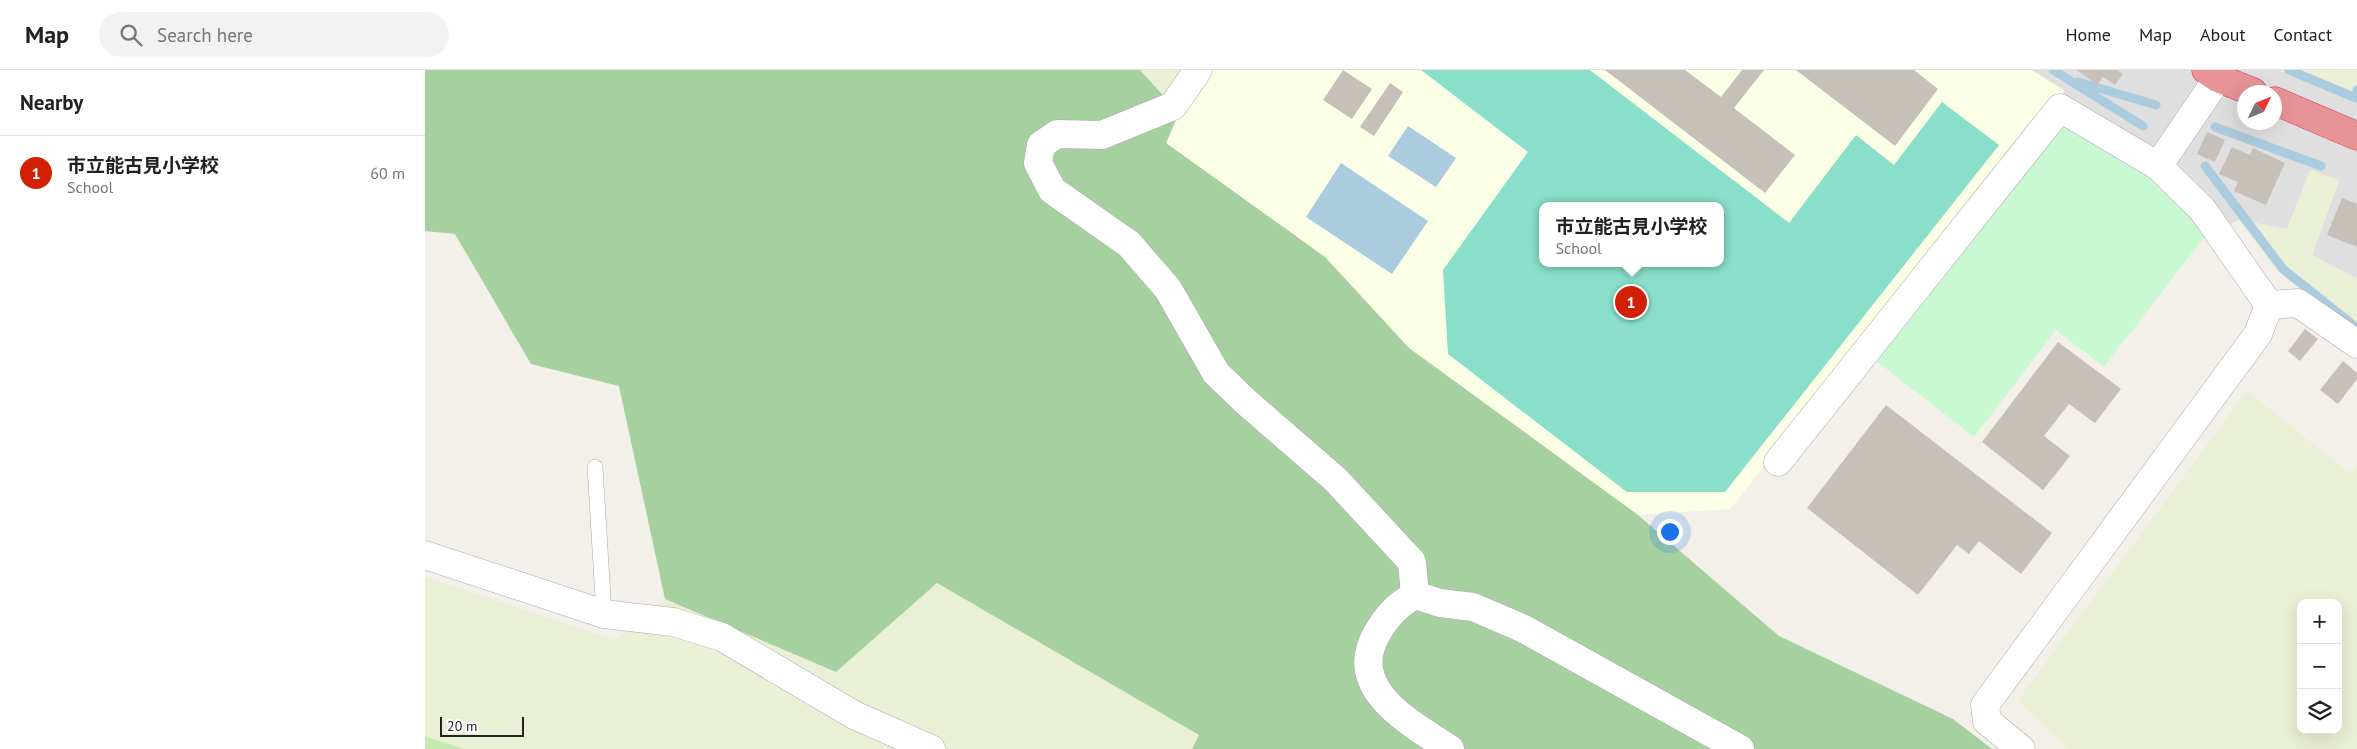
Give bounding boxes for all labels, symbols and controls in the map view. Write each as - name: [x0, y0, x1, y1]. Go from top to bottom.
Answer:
- search box: [99, 12, 449, 57]
- text: Map: [25, 19, 69, 50]
- icon: search: [117, 21, 145, 49]
- text: Search here: [157, 23, 253, 47]
- text: Home: [2065, 23, 2111, 46]
- text: Map: [2139, 23, 2172, 46]
- text: About: [2200, 23, 2246, 46]
- text: Contact: [2274, 23, 2332, 46]
- north arrow: [2237, 85, 2282, 130]
- text: Nearby: [20, 89, 83, 116]
- text: 市立能古見小学校: [67, 153, 219, 177]
- text: 1: [31, 163, 41, 183]
- text: 60 m: [370, 163, 405, 183]
- text: School: [67, 177, 113, 197]
- popup: [1539, 202, 1724, 267]
- text: 市立能古見小学校: [1555, 214, 1708, 238]
- text: School: [1555, 238, 1602, 258]
- pin: 1: [1615, 283, 1647, 321]
- your location: [1657, 519, 1683, 545]
- map controls: [2297, 599, 2342, 734]
- button: +: [2297, 599, 2342, 644]
- button: −: [2297, 644, 2342, 689]
- button: layers: [2297, 689, 2342, 734]
- scale bar: [440, 714, 524, 737]
- text: 20 m: [447, 717, 477, 735]

